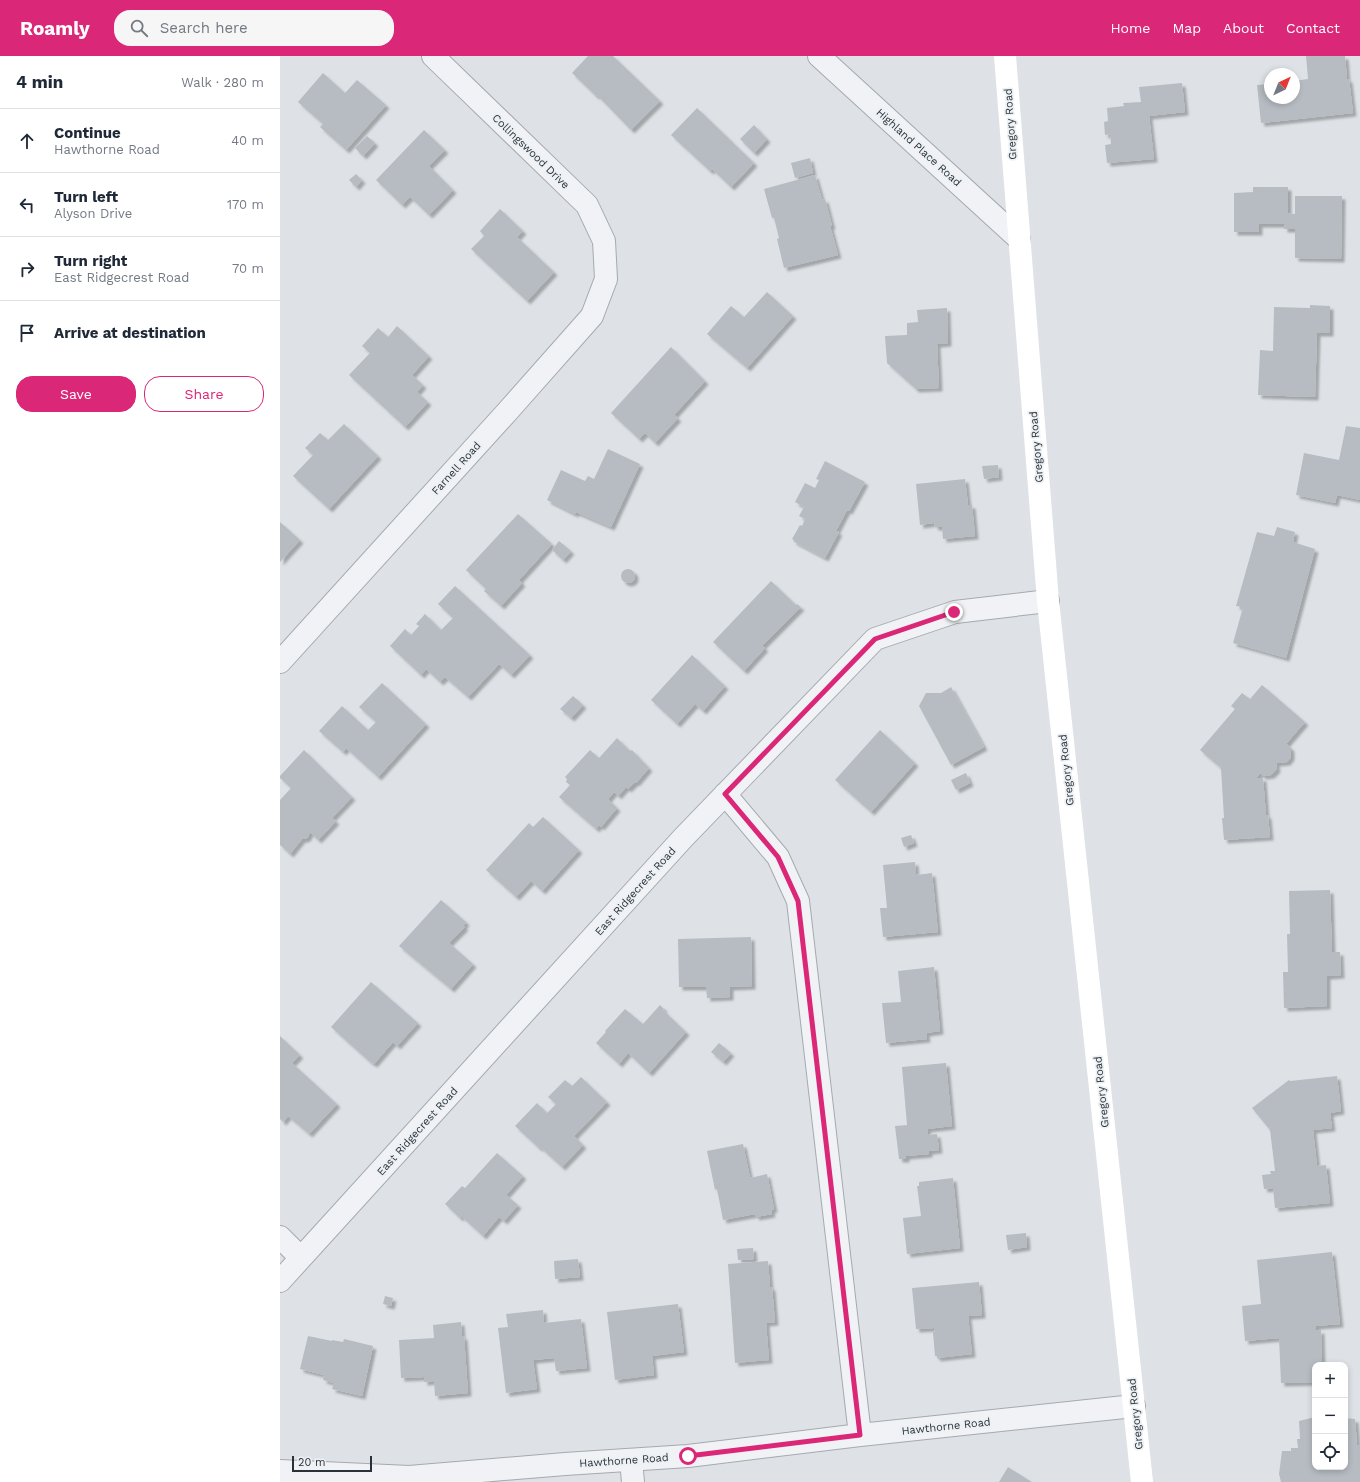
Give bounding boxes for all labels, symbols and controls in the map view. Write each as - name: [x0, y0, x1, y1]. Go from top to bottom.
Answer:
- search box: [114, 10, 394, 46]
- text: Roamly: [20, 17, 90, 40]
- icon: search: [128, 17, 150, 39]
- text: Search here: [160, 19, 248, 37]
- text: Home: [1110, 20, 1150, 36]
- text: Map: [1172, 20, 1201, 36]
- text: About: [1223, 20, 1264, 36]
- text: Contact: [1286, 20, 1340, 36]
- north arrow: [1264, 68, 1300, 104]
- text: 4 min: [16, 72, 63, 92]
- text: Walk · 280 m: [181, 75, 264, 90]
- street label: Gregory Road: [1002, 88, 1019, 160]
- street label: Highland Place Road: [873, 106, 964, 189]
- street label: Collingswood Drive: [489, 111, 572, 192]
- text: Continue: [54, 124, 121, 142]
- icon: ahead: [16, 130, 38, 152]
- text: 40 m: [231, 133, 264, 148]
- text: Hawthorne Road: [54, 142, 160, 157]
- text: Turn left: [54, 188, 118, 206]
- icon: left: [16, 194, 38, 216]
- text: 170 m: [227, 197, 264, 212]
- text: Alyson Drive: [54, 206, 132, 221]
- text: Turn right: [54, 252, 127, 270]
- icon: right: [16, 258, 38, 280]
- text: 70 m: [232, 261, 264, 276]
- text: East Ridgecrest Road: [54, 270, 189, 285]
- icon: arrive: [16, 322, 38, 344]
- text: Arrive at destination: [54, 324, 206, 342]
- button: Save: [16, 376, 136, 412]
- button: Share: [144, 376, 264, 412]
- street label: Gregory Road: [1027, 411, 1046, 483]
- street label: Farnell Road: [429, 439, 484, 498]
- route end: [945, 603, 963, 621]
- street label: Gregory Road: [1056, 734, 1077, 806]
- street label: East Ridgecrest Road: [592, 844, 679, 938]
- street label: Gregory Road: [1091, 1056, 1112, 1128]
- street label: East Ridgecrest Road: [374, 1084, 461, 1178]
- map controls: [1312, 1362, 1348, 1470]
- button: +: [1312, 1362, 1348, 1398]
- street label: Gregory Road: [1125, 1378, 1146, 1450]
- button: −: [1312, 1398, 1348, 1434]
- street label: Hawthorne Road: [901, 1415, 991, 1438]
- button: locate: [1312, 1434, 1348, 1470]
- route start: [679, 1447, 697, 1465]
- street label: Hawthorne Road: [579, 1451, 669, 1470]
- scale bar: [292, 1454, 372, 1473]
- text: 20 m: [298, 1456, 326, 1469]

